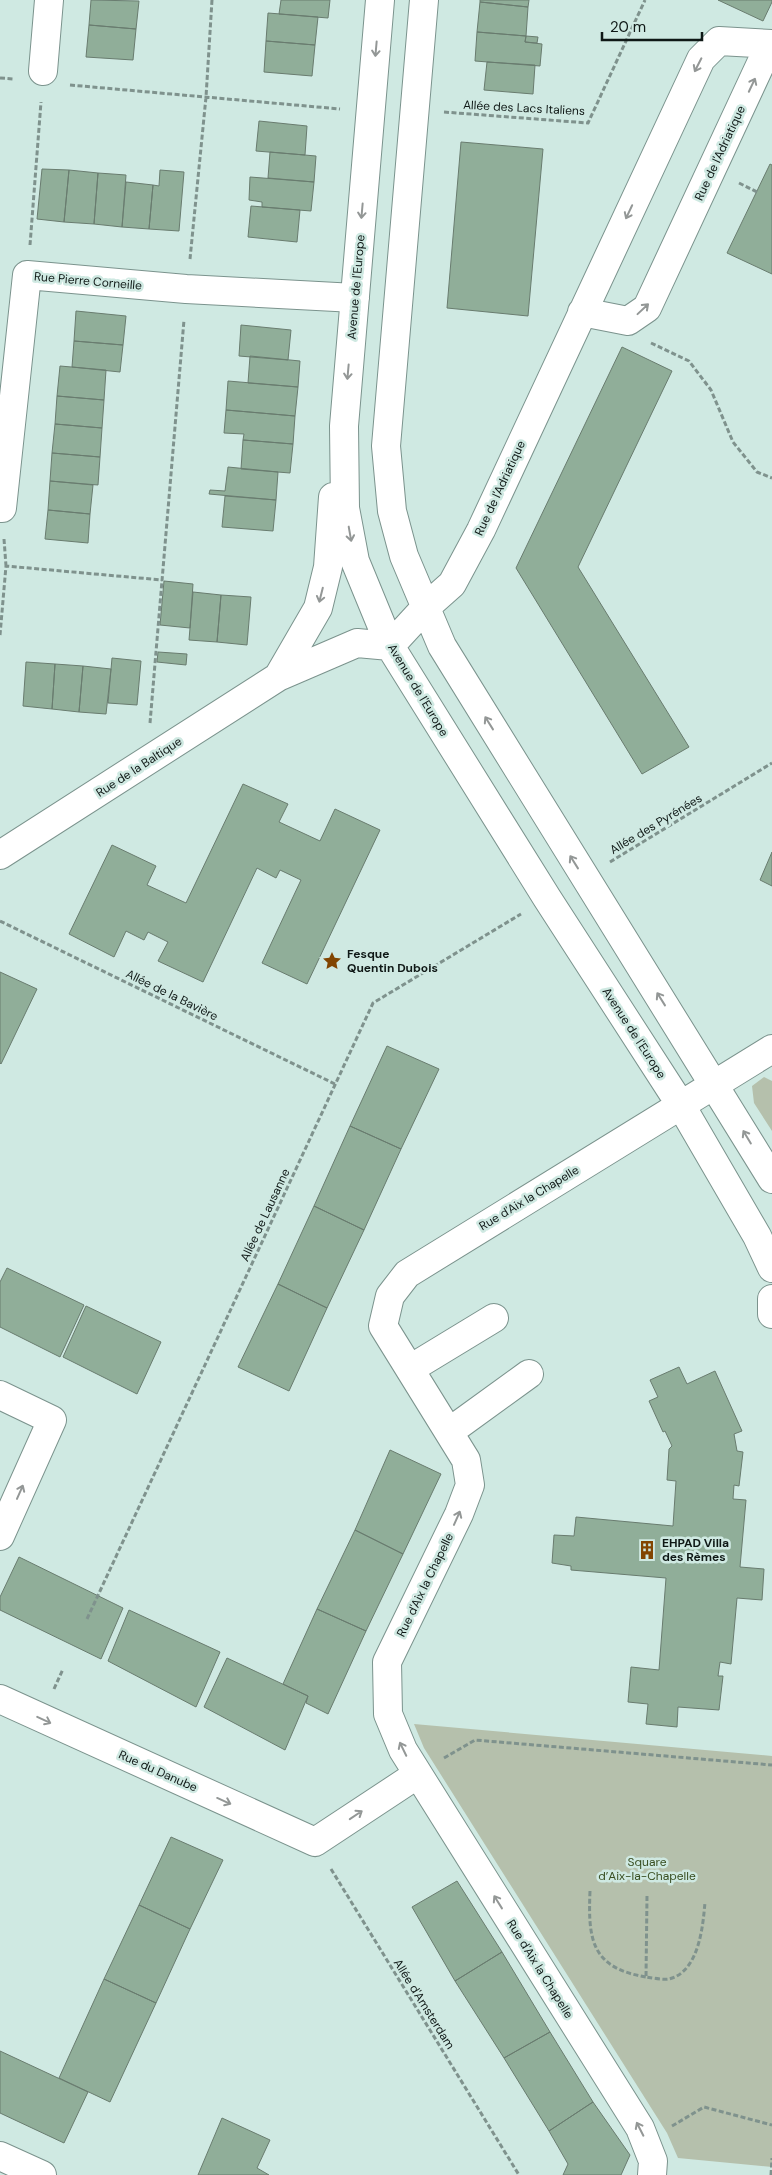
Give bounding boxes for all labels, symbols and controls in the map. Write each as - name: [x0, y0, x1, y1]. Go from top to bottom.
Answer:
- scale bar: [602, 10, 702, 42]
- text: 20 m: [610, 17, 646, 37]
- one-way arrow: [371, 40, 381, 56]
- one-way arrow: [693, 57, 702, 72]
- one-way arrow: [747, 78, 757, 93]
- street label: Allée des Lacs Italiens: [463, 97, 585, 119]
- street label: Rue de l'Adriatique: [691, 103, 749, 203]
- one-way arrow: [357, 202, 367, 218]
- one-way arrow: [624, 204, 633, 219]
- street label: Avenue de l'Europe: [343, 234, 369, 340]
- street label: Rue Pierre Corneille: [33, 268, 143, 294]
- one-way arrow: [637, 303, 649, 315]
- one-way arrow: [343, 364, 353, 380]
- street label: Rue de l'Adriatique: [471, 438, 529, 538]
- one-way arrow: [346, 526, 356, 542]
- one-way arrow: [316, 587, 325, 603]
- street label: Avenue de l'Europe: [384, 641, 452, 739]
- one-way arrow: [484, 717, 494, 731]
- street label: Rue de la Baltique: [93, 733, 185, 801]
- street label: Allée des Pyrénées: [607, 790, 705, 858]
- one-way arrow: [569, 855, 579, 869]
- place label: Fesque Quentin Dubois: [347, 946, 438, 976]
- place icon: Fesque Quentin Dubois: [321, 950, 343, 972]
- street label: Allée de la Bavière: [123, 966, 221, 1024]
- street label: Avenue de l'Europe: [599, 984, 670, 1082]
- one-way arrow: [656, 993, 666, 1007]
- one-way arrow: [741, 1131, 751, 1145]
- street label: Rue d'Aix la Chapelle: [476, 1162, 582, 1234]
- street label: Allée de Lausanne: [236, 1166, 294, 1264]
- one-way arrow: [16, 1485, 25, 1500]
- one-way arrow: [452, 1511, 462, 1526]
- street label: Rue d'Aix la Chapelle: [393, 1530, 457, 1640]
- place label: EHPAD Villa des Rèmes: [662, 1535, 729, 1565]
- building icon: EHPAD Villa des Rèmes: [636, 1539, 658, 1561]
- one-way arrow: [36, 1715, 51, 1725]
- one-way arrow: [398, 1742, 407, 1757]
- street label: Rue du Danube: [116, 1747, 200, 1796]
- one-way arrow: [216, 1797, 231, 1807]
- one-way arrow: [349, 1810, 363, 1820]
- park label: Square d’Aix-la-Chapelle: [598, 1854, 696, 1884]
- one-way arrow: [493, 1895, 504, 1909]
- street label: Rue d'Aix la Chapelle: [503, 1917, 577, 2022]
- street label: Allée d'Amsterdam: [390, 1956, 458, 2052]
- one-way arrow: [635, 2122, 644, 2137]

